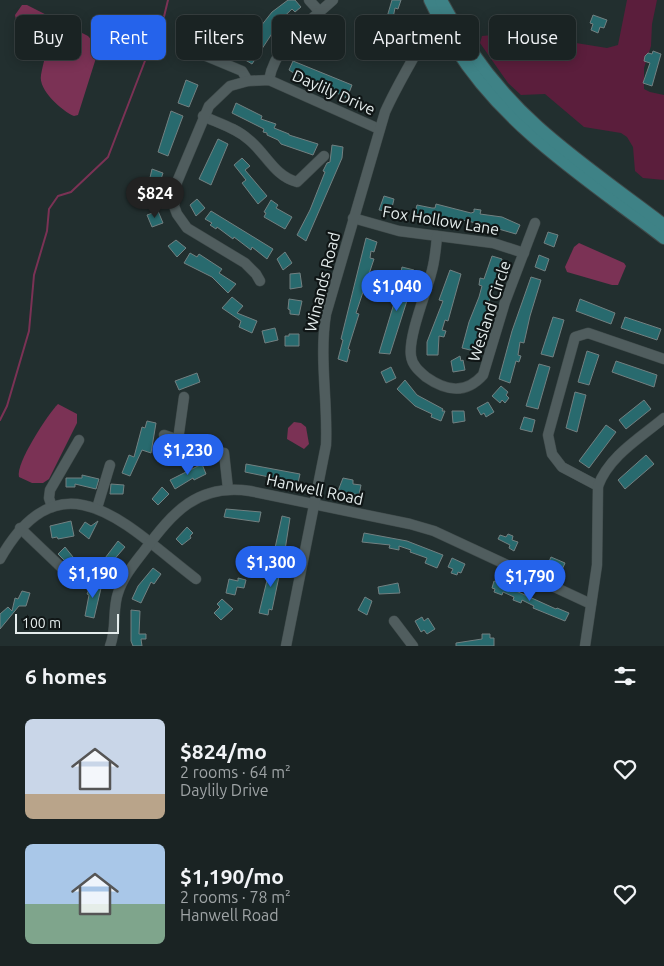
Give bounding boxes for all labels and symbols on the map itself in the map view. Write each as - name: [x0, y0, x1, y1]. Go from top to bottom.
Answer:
- street label: Daylily Drive: [290, 66, 378, 118]
- pin: $824: [125, 176, 185, 219]
- street label: Fox Hollow Lane: [381, 202, 501, 238]
- street label: Winands Road: [301, 230, 343, 334]
- street label: Wesland Circle: [464, 258, 514, 364]
- pin: $1,040: [356, 270, 438, 312]
- pin: $1,230: [147, 434, 229, 476]
- street label: Hanwell Road: [265, 470, 365, 508]
- pin: $1,300: [230, 546, 312, 588]
- pin: $1,190: [52, 556, 134, 599]
- pin: $1,790: [489, 560, 571, 602]
- scale bar: [15, 611, 119, 634]

